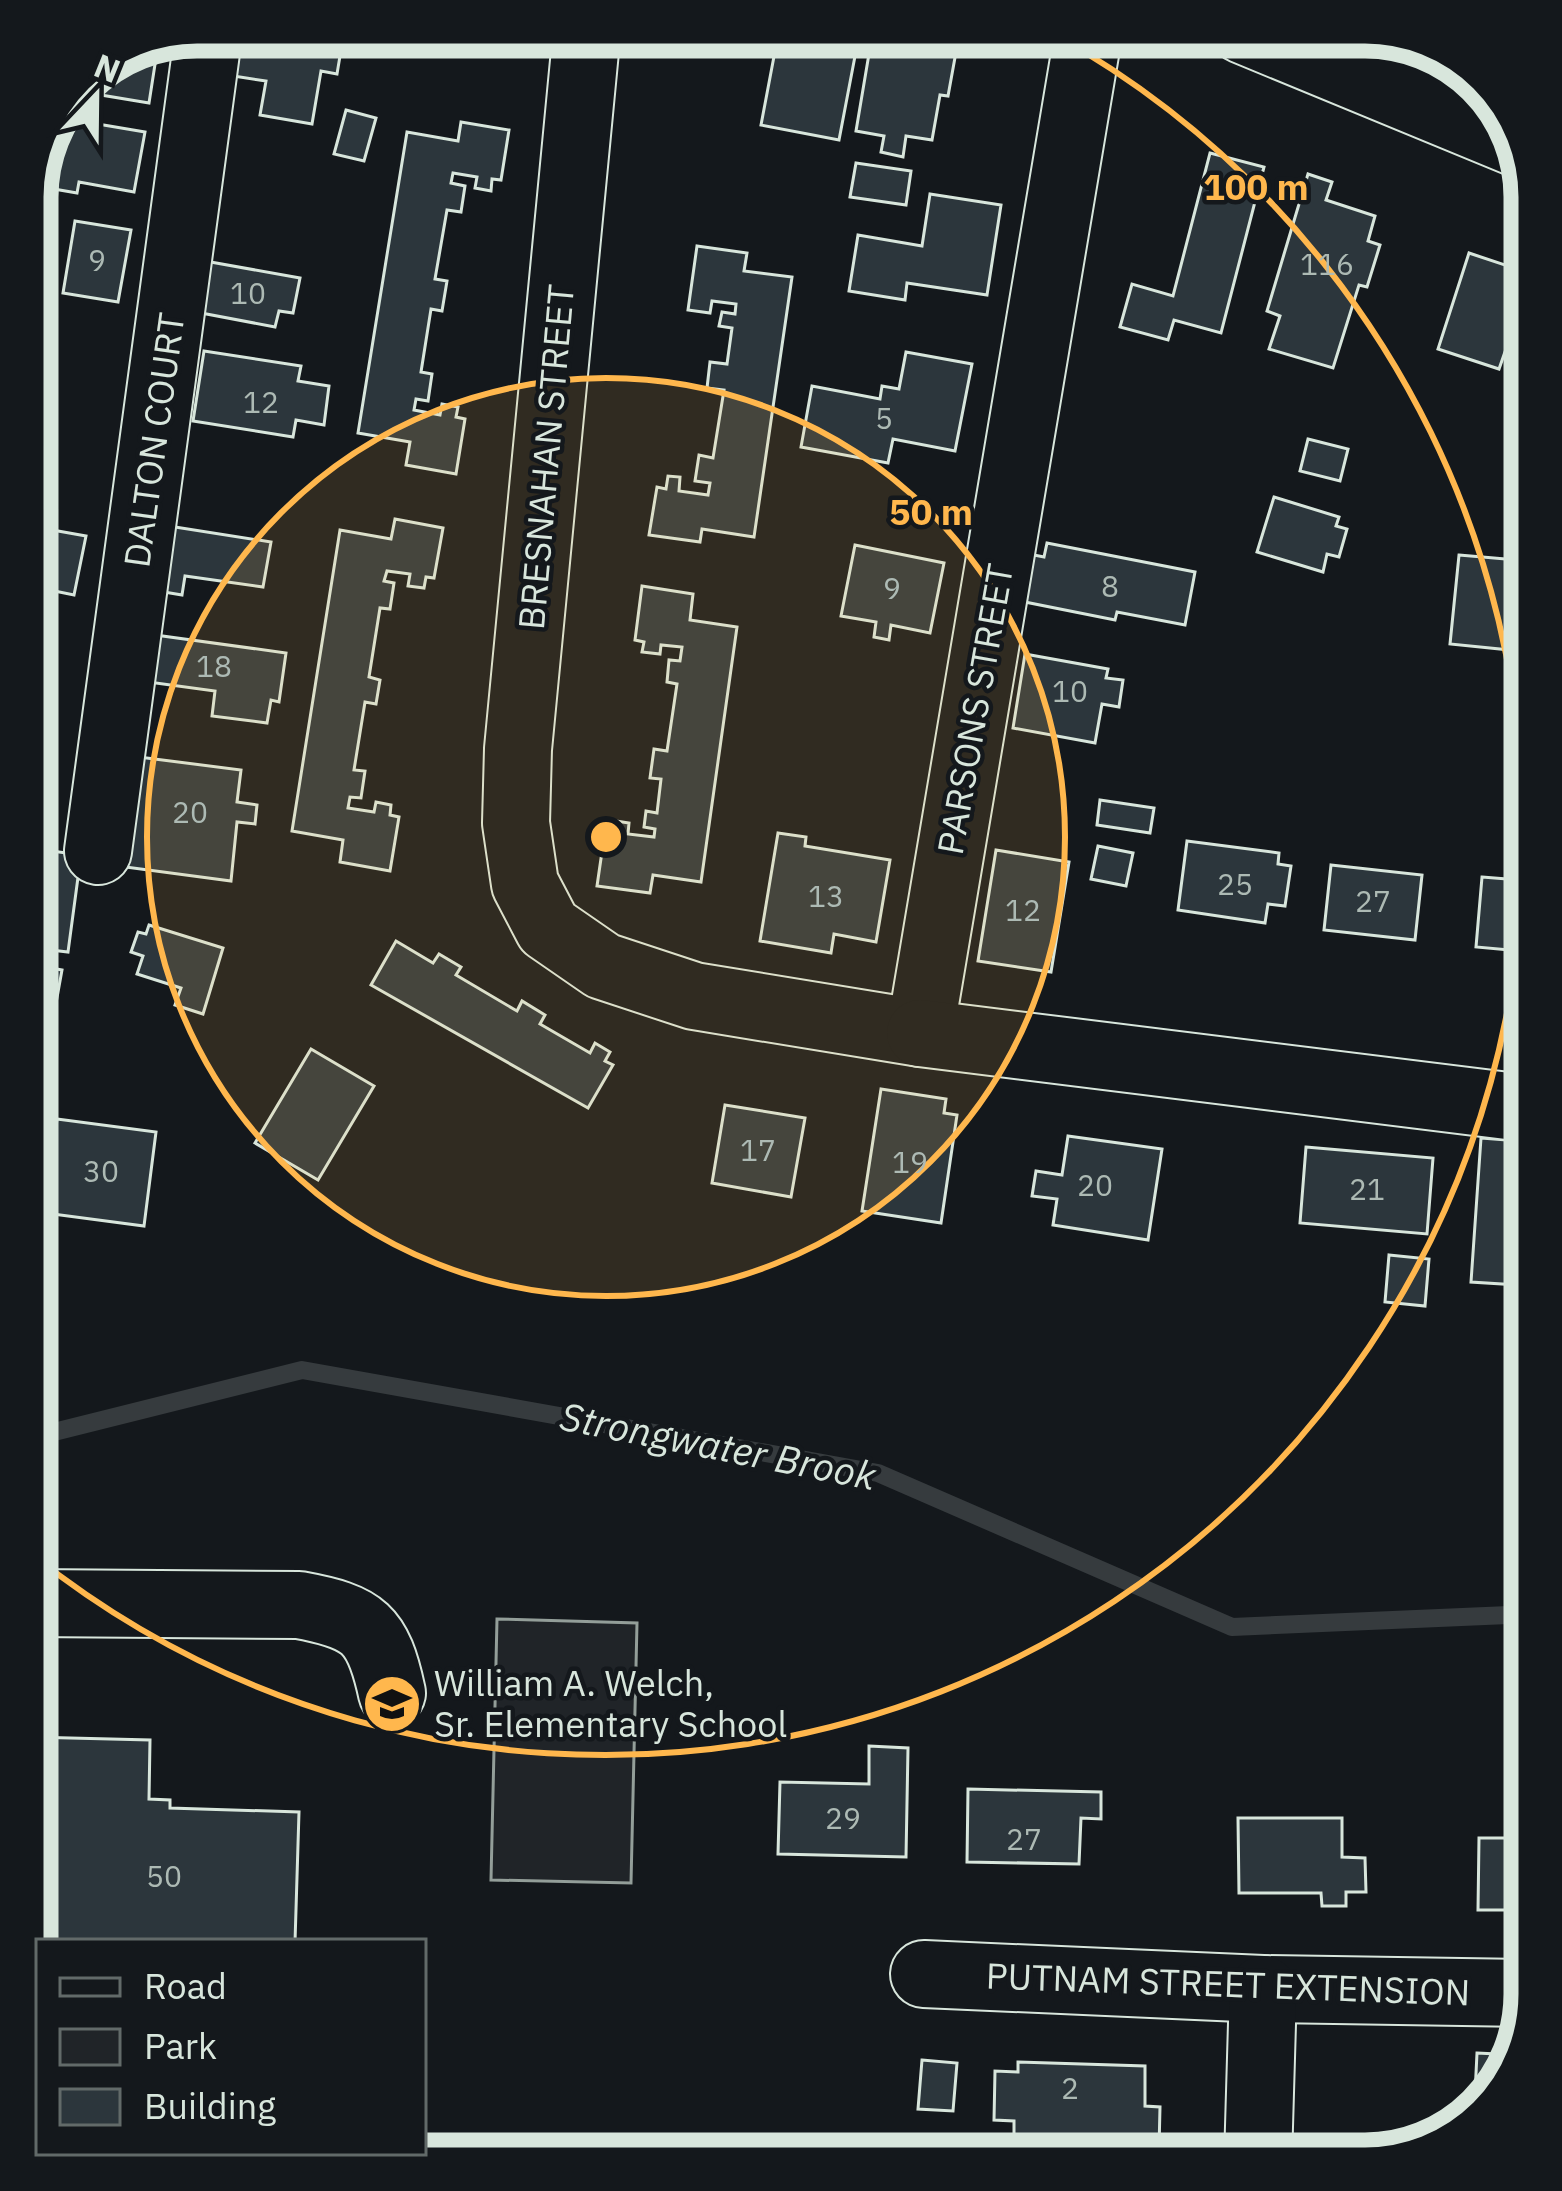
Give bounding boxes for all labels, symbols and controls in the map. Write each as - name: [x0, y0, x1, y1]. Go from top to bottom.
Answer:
- north arrow: [36, 36, 156, 156]
- text: N: [88, 43, 127, 92]
- text: 100 m: [1203, 163, 1309, 210]
- house number: 9: [88, 240, 106, 279]
- house number: 116: [1300, 244, 1354, 283]
- house number: 10: [230, 273, 266, 312]
- street label: BRESNAHAN STREET: [507, 283, 584, 631]
- street label: DALTON COURT: [112, 310, 195, 570]
- house number: 12: [243, 382, 279, 421]
- house number: 5: [875, 398, 893, 437]
- text: 50 m: [889, 488, 973, 535]
- street label: PARSONS STREET: [926, 560, 1023, 858]
- house number: 8: [1101, 566, 1119, 605]
- house number: 9: [883, 568, 901, 607]
- house number: 18: [196, 646, 232, 685]
- house number: 10: [1052, 671, 1088, 710]
- house number: 20: [172, 792, 208, 831]
- centre of rings: [585, 816, 627, 858]
- house number: 25: [1217, 864, 1253, 903]
- house number: 13: [808, 876, 844, 915]
- house number: 27: [1355, 881, 1391, 920]
- house number: 12: [1005, 890, 1041, 929]
- house number: 17: [740, 1130, 776, 1169]
- house number: 19: [892, 1142, 928, 1181]
- house number: 30: [83, 1151, 119, 1190]
- house number: 20: [1077, 1165, 1113, 1204]
- house number: 21: [1349, 1169, 1385, 1208]
- water label: Strongwater Brook: [556, 1390, 881, 1501]
- place label: William A. Welch, Sr. Elementary School: [434, 1659, 787, 1747]
- school or university icon: William A. Welch, Sr. Elementary School: [361, 1673, 423, 1735]
- house number: 29: [825, 1798, 861, 1837]
- house number: 27: [1006, 1819, 1042, 1858]
- house number: 50: [146, 1856, 182, 1895]
- legend: [36, 1939, 426, 2155]
- street label: PUTNAM STREET EXTENSION: [985, 1952, 1471, 2015]
- text: Road: [144, 1962, 227, 2009]
- text: Park: [144, 2022, 217, 2069]
- house number: 2: [1061, 2068, 1079, 2107]
- text: Building: [144, 2082, 276, 2129]

